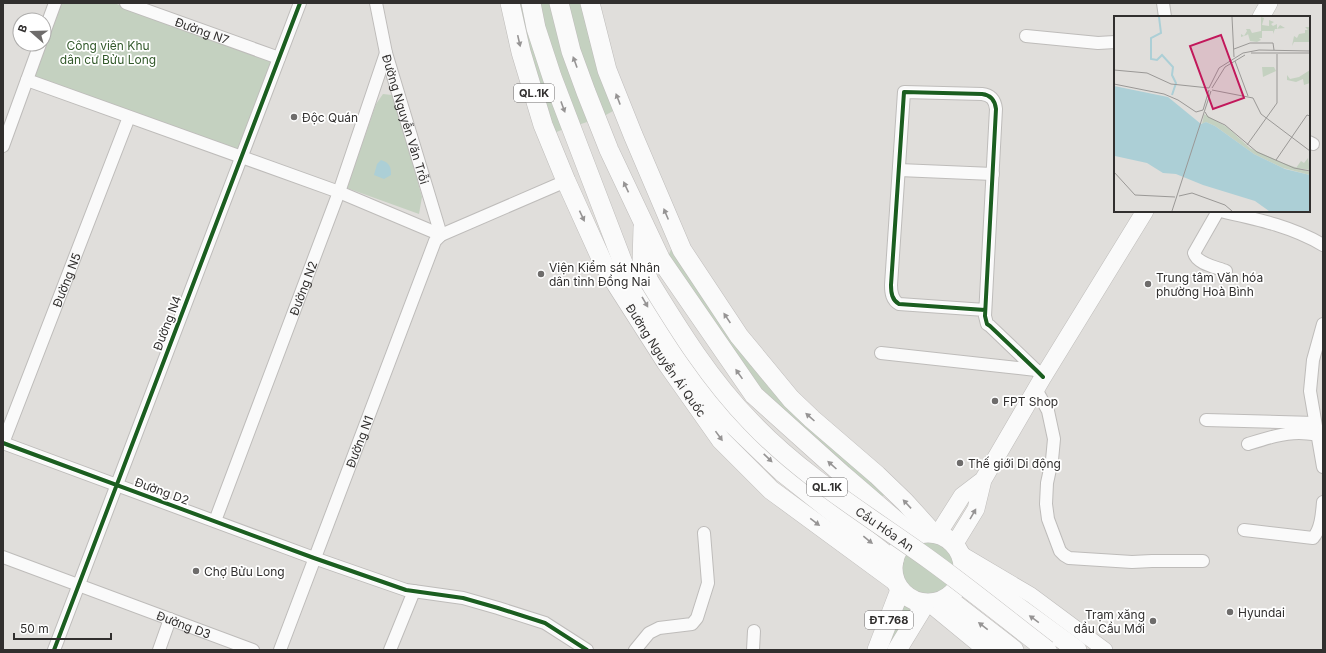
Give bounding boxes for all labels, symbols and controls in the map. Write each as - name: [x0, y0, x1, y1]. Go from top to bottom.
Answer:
- north arrow: [12, 12, 52, 52]
- street label: Đường N7: [173, 14, 232, 47]
- inset map: [1114, 16, 1310, 212]
- text: B: [15, 23, 30, 34]
- one-way arrow: [516, 35, 522, 47]
- park label: Công viên Khu dân cư Bửu Long: [60, 38, 156, 67]
- street label: Đường Nguyễn Văn Trỗi: [379, 52, 433, 186]
- one-way arrow: [572, 55, 578, 67]
- road number: QL.1K: [514, 84, 554, 102]
- one-way arrow: [615, 92, 621, 104]
- one-way arrow: [560, 102, 566, 114]
- place label: Độc Quán: [302, 110, 358, 125]
- marker: Độc Quán: [289, 112, 299, 122]
- one-way arrow: [623, 181, 629, 192]
- one-way arrow: [663, 208, 669, 220]
- one-way arrow: [579, 211, 585, 222]
- street label: Đường N5: [49, 250, 83, 309]
- street label: Đường N2: [286, 259, 320, 317]
- place label: Viện Kiểm sát Nhân dân tỉnh Đồng Nai: [549, 260, 660, 289]
- marker: Viện Kiểm sát Nhân dân tỉnh Đồng Nai: [536, 269, 546, 279]
- place label: Trung tâm Văn hóa phường Hoà Bình: [1156, 270, 1263, 299]
- marker: Trung tâm Văn hóa phường Hoà Bình: [1143, 279, 1153, 289]
- street label: Đường N4: [150, 293, 184, 353]
- one-way arrow: [641, 296, 648, 308]
- street label: Đường Nguyễn Ái Quốc: [623, 301, 710, 420]
- one-way arrow: [723, 313, 731, 323]
- one-way arrow: [735, 369, 743, 379]
- place label: FPT Shop: [1003, 394, 1058, 409]
- marker: FPT Shop: [990, 396, 1000, 406]
- street label: Đường N1: [342, 413, 376, 470]
- one-way arrow: [805, 413, 815, 422]
- one-way arrow: [714, 431, 722, 441]
- one-way arrow: [763, 453, 773, 463]
- place label: Thế giới Di động: [968, 456, 1061, 471]
- marker: Thế giới Di động: [955, 458, 965, 468]
- one-way arrow: [827, 460, 837, 469]
- street label: Đường D2: [133, 474, 191, 508]
- road number: QL.1K: [807, 478, 847, 496]
- one-way arrow: [902, 499, 912, 509]
- street label: Cầu Hóa An: [853, 503, 917, 554]
- one-way arrow: [970, 508, 977, 520]
- one-way arrow: [810, 518, 821, 526]
- one-way arrow: [863, 536, 874, 545]
- place label: Chợ Bửu Long: [204, 564, 285, 579]
- marker: Chợ Bửu Long: [191, 566, 201, 576]
- place label: Hyundai: [1238, 605, 1285, 620]
- street label: Đường D3: [155, 607, 213, 641]
- place label: Trạm xăng dầu Cầu Mới: [1074, 607, 1145, 636]
- marker: Hyundai: [1225, 607, 1235, 617]
- road number: ĐT.768: [865, 611, 913, 629]
- scale bar: [14, 615, 111, 641]
- one-way arrow: [1029, 615, 1039, 623]
- marker: Trạm xăng dầu Cầu Mới: [1148, 616, 1158, 626]
- text: 50 m: [20, 621, 49, 636]
- one-way arrow: [978, 622, 989, 630]

